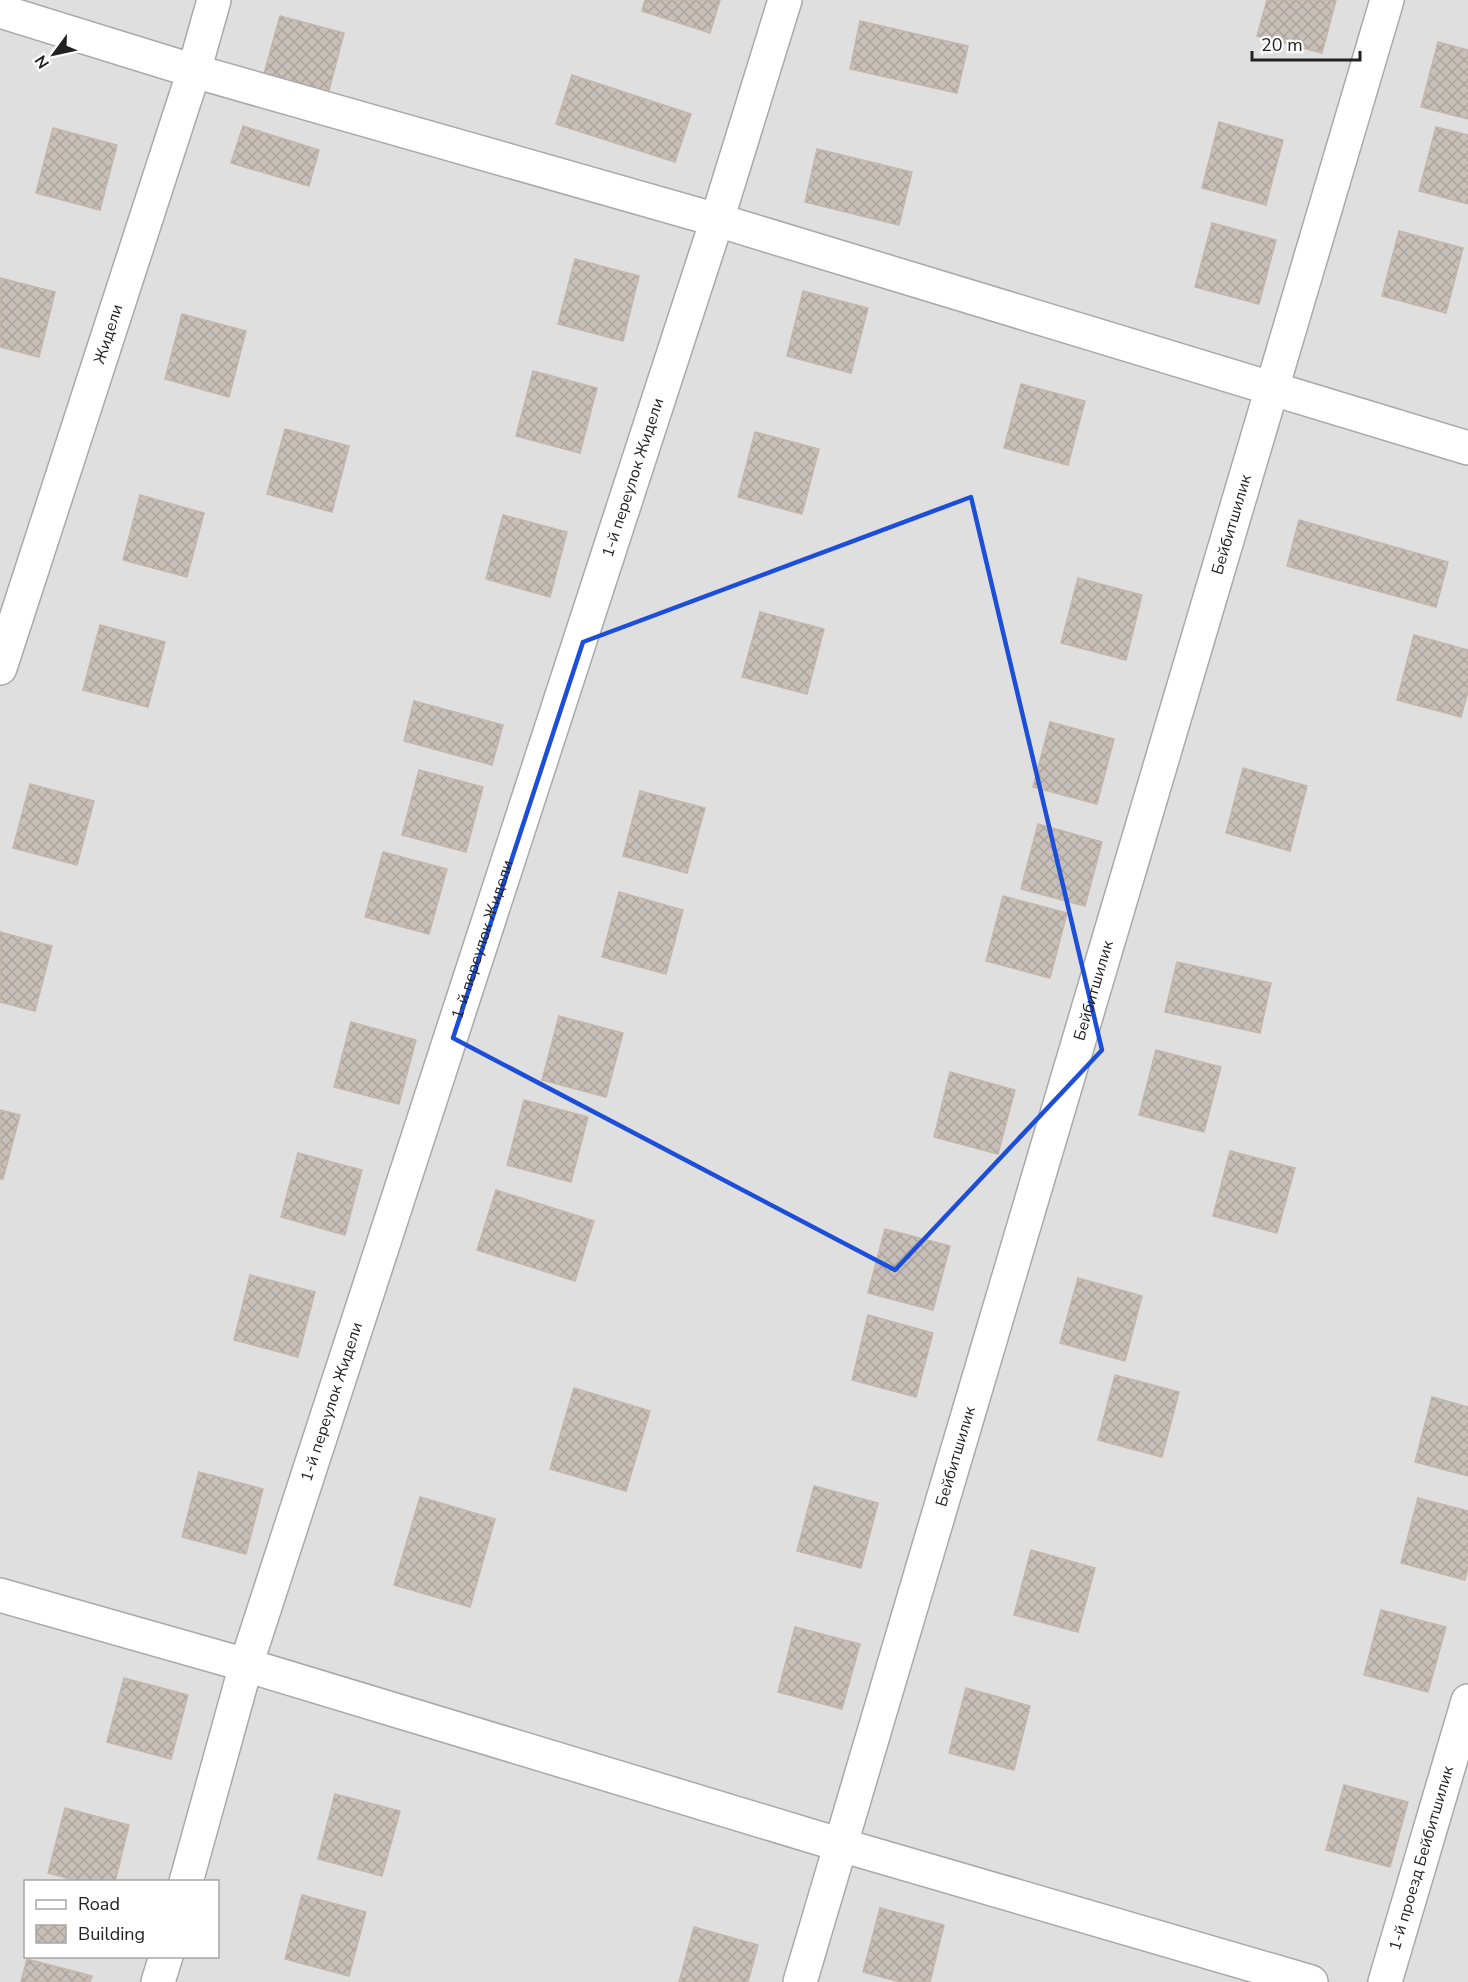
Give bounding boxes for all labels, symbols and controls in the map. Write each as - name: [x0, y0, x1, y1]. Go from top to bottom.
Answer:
- north arrow: [24, 24, 84, 84]
- scale bar: [1252, 24, 1360, 62]
- text: 20 m: [1261, 33, 1303, 57]
- text: N: [30, 51, 55, 73]
- street label: Жидели: [88, 302, 128, 367]
- street label: 1-й переулок Жидели: [597, 395, 669, 560]
- street label: Бейбитшилик: [1206, 471, 1257, 577]
- street label: 1-й переулок Жидели: [446, 857, 519, 1022]
- street label: Бейбитшилик: [1068, 937, 1119, 1043]
- street label: 1-й переулок Жидели: [296, 1319, 368, 1484]
- street label: Бейбитшилик: [930, 1403, 981, 1509]
- street label: 1-й проезд Бейбитшилик: [1384, 1763, 1459, 1953]
- legend: [24, 1880, 219, 1958]
- text: Road: [78, 1892, 120, 1916]
- text: Building: [78, 1922, 145, 1946]

